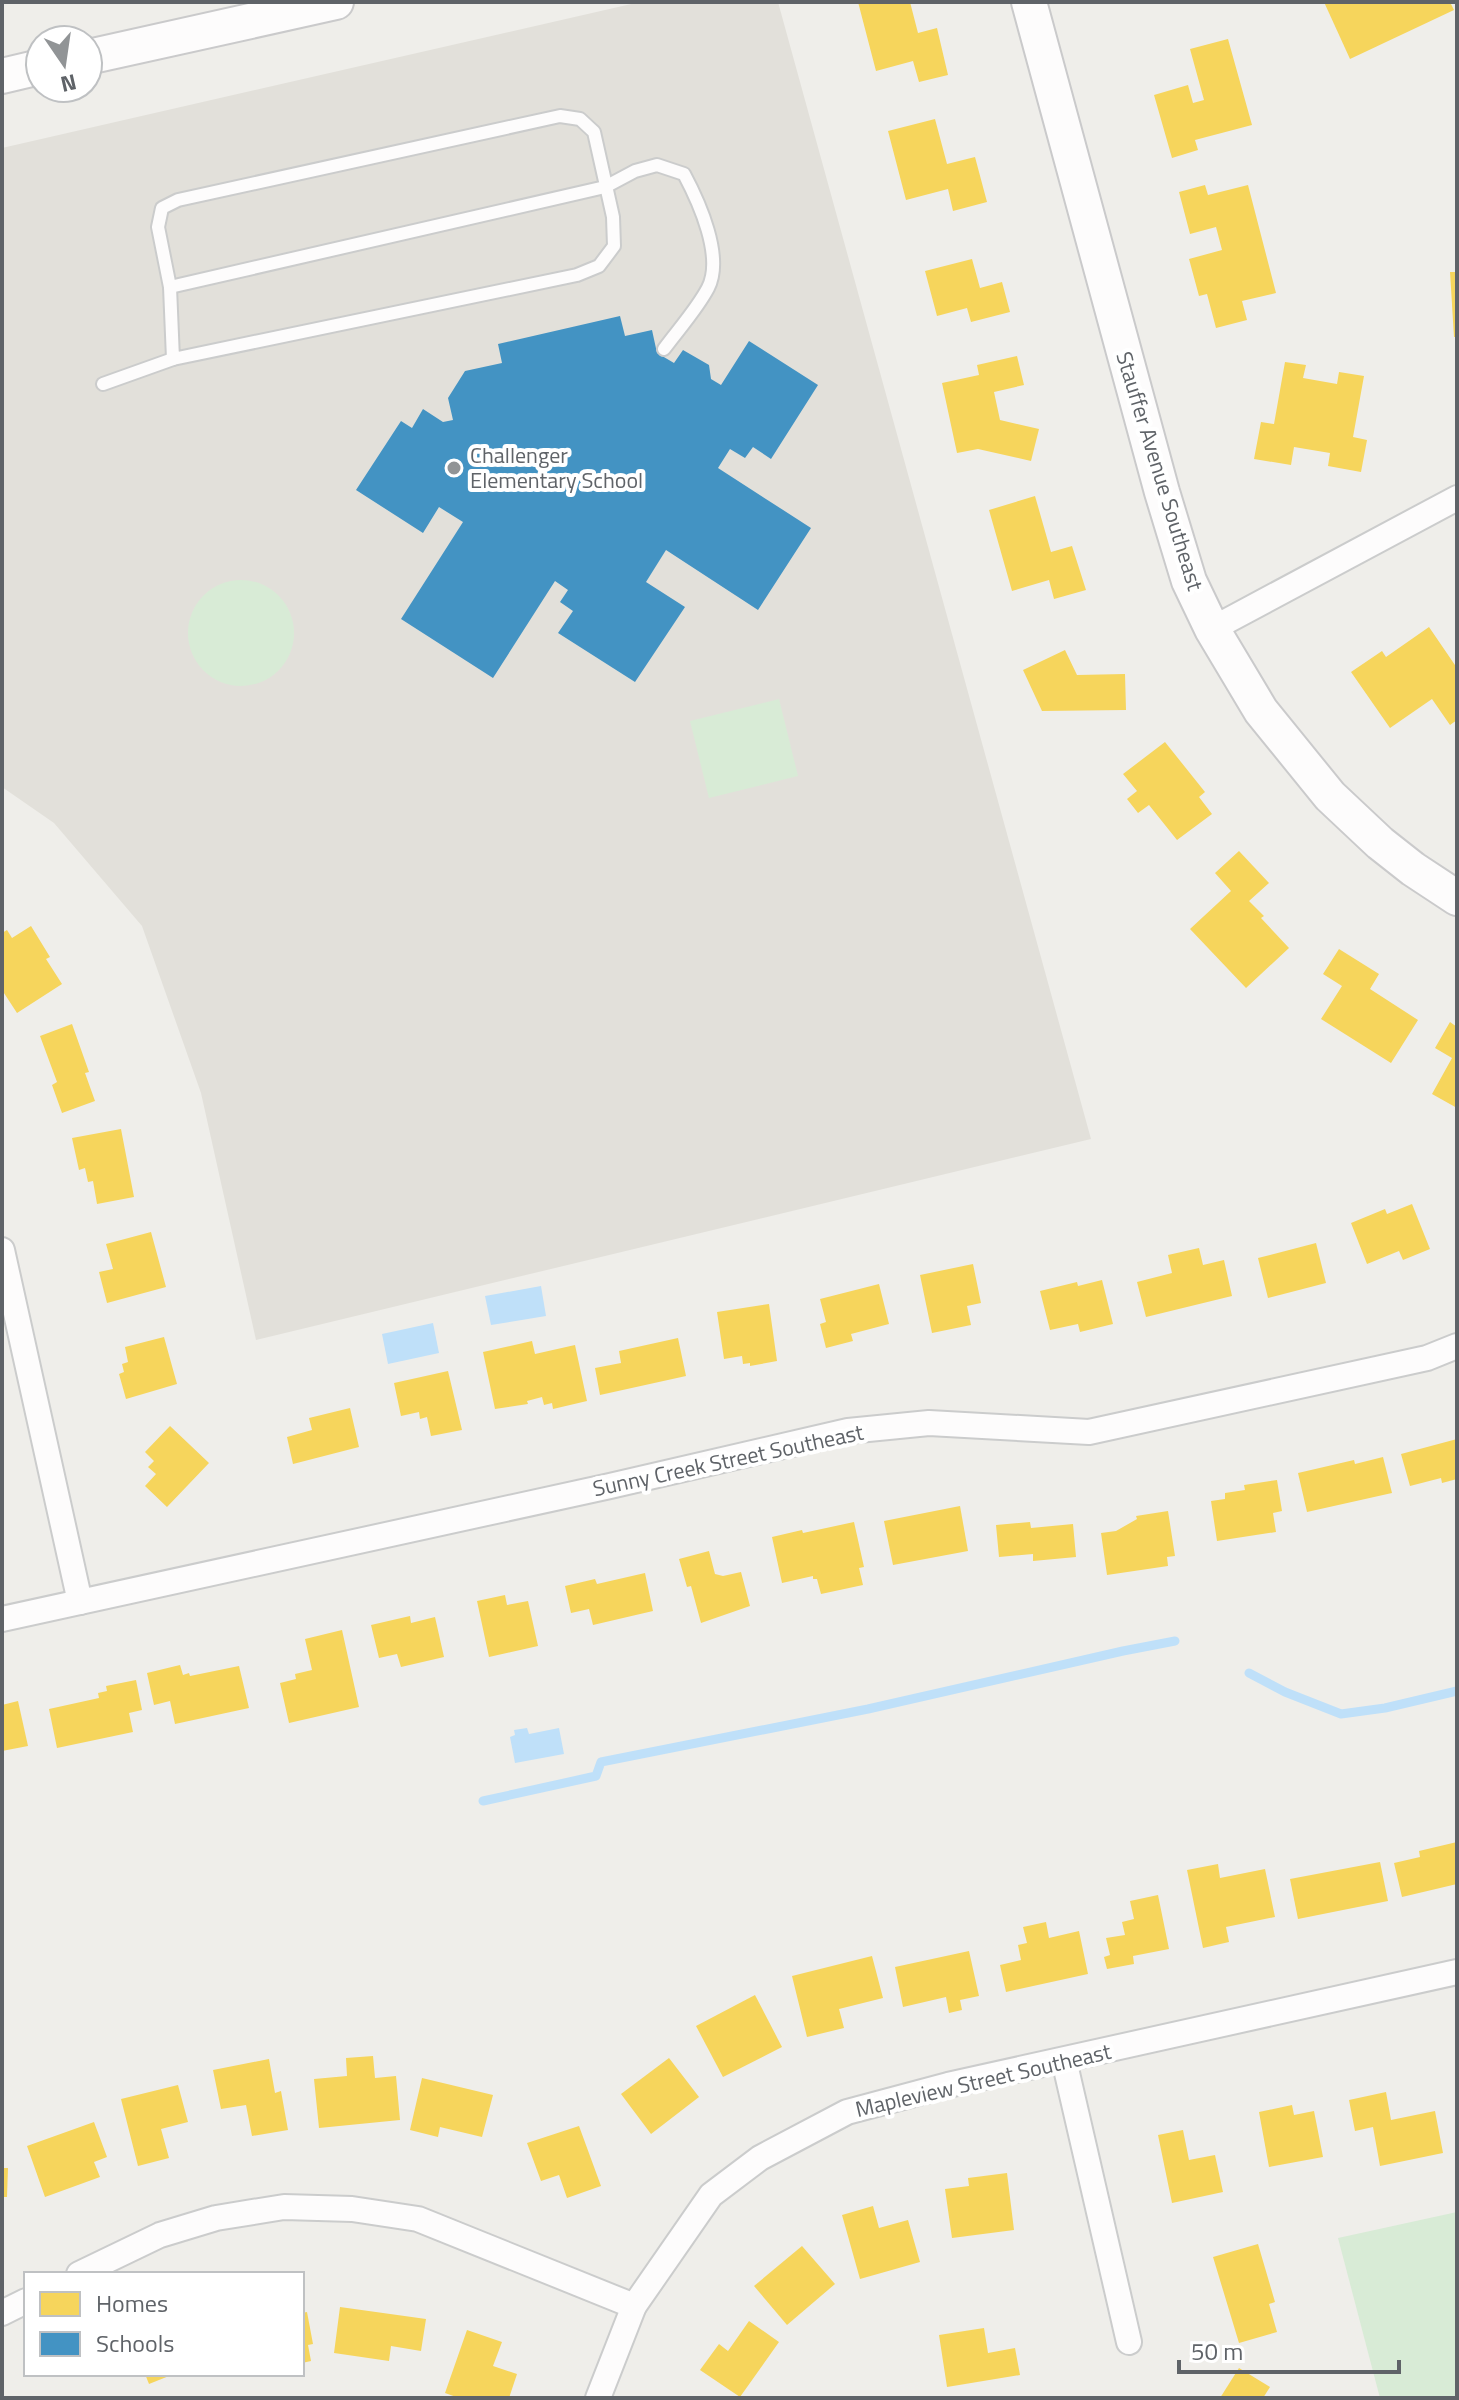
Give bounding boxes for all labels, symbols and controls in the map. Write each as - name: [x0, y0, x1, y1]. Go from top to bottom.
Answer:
- north arrow: [24, 24, 104, 104]
- text: N: [57, 65, 80, 102]
- street label: Stauffer Avenue Southeast: [1107, 347, 1213, 595]
- place label: Challenger Elementary School: [470, 438, 643, 497]
- marker: Challenger Elementary School: [445, 459, 463, 477]
- street label: Sunny Creek Street Southeast: [590, 1415, 867, 1505]
- street label: Mapleview Street Southeast: [852, 2034, 1115, 2126]
- legend: [24, 2272, 304, 2376]
- text: Homes: [96, 2285, 168, 2321]
- scale bar: [1179, 2324, 1399, 2374]
- text: Schools: [96, 2325, 174, 2361]
- text: 50 m: [1191, 2333, 1243, 2369]

